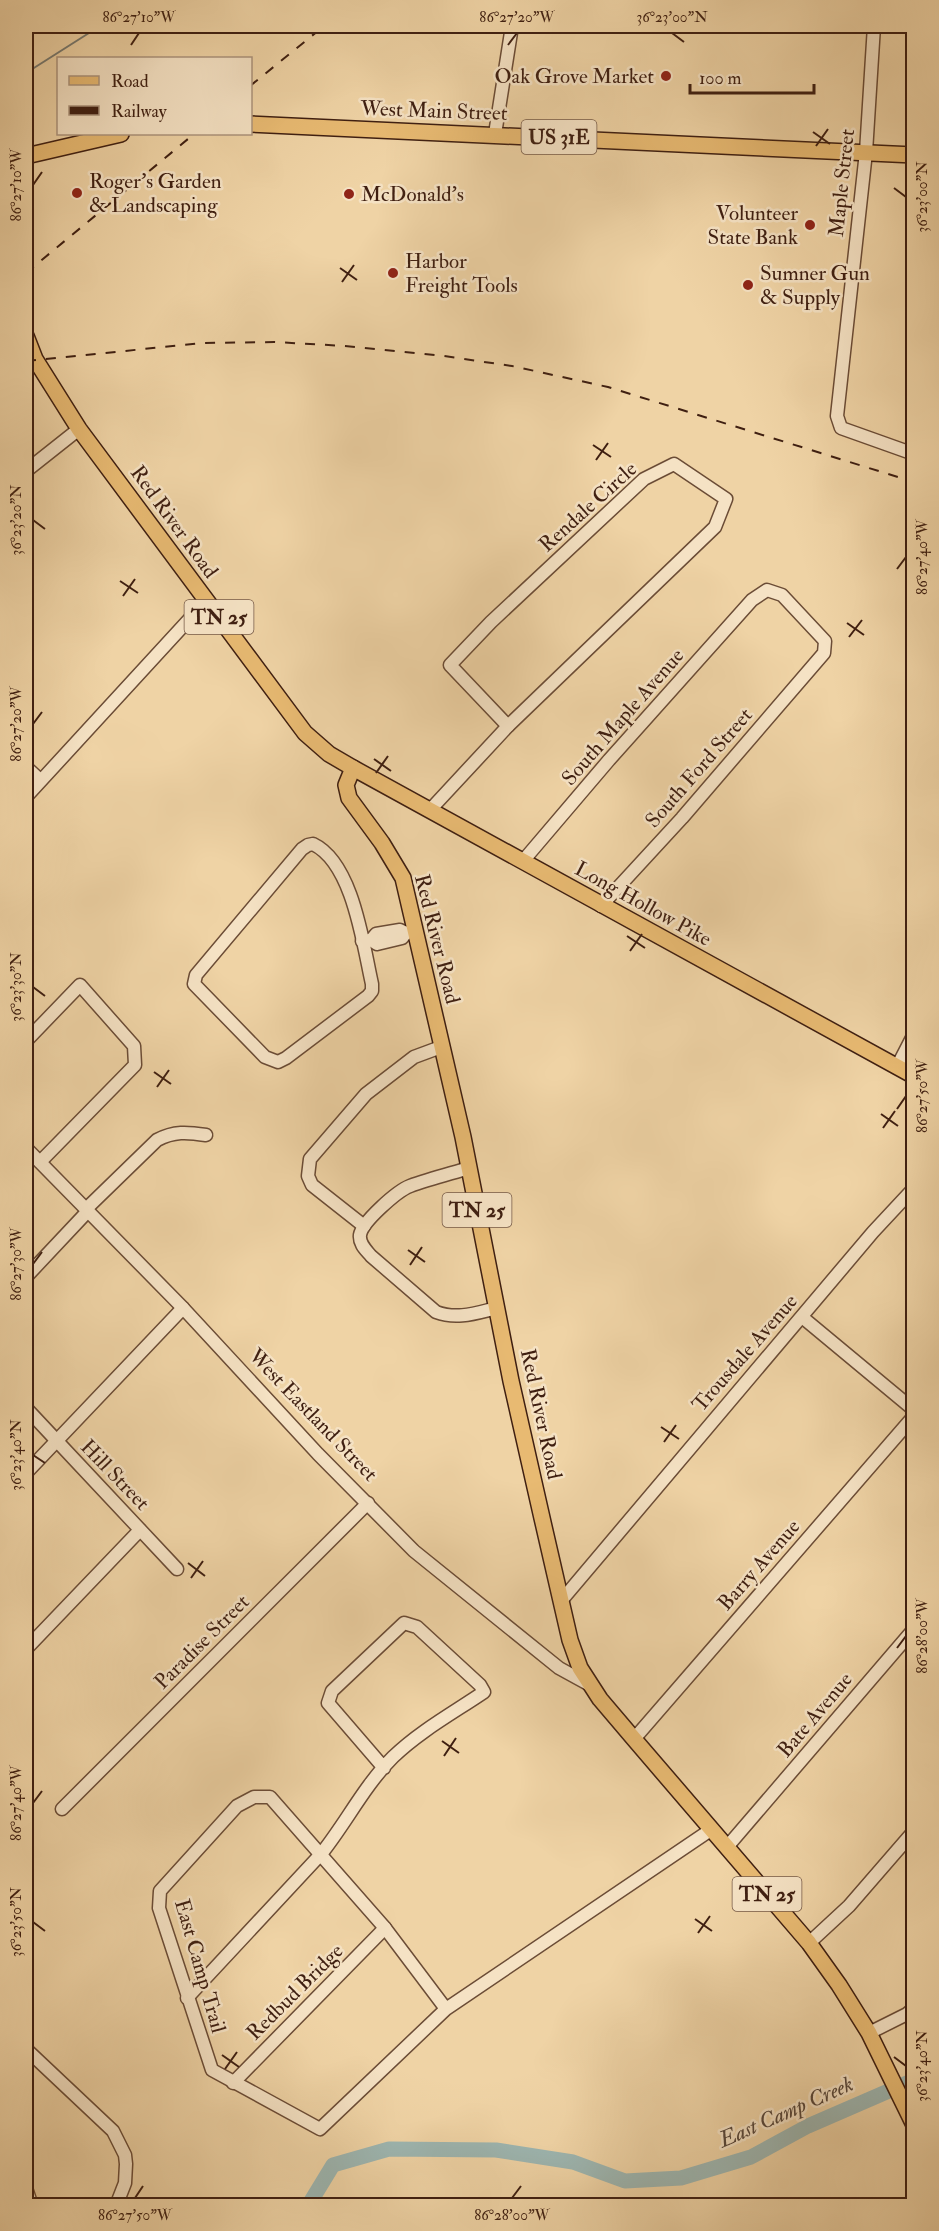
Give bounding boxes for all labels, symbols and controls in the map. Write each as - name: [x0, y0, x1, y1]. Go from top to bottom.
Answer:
- text: 86°27'10"W: [103, 8, 176, 27]
- text: 86°27'20"W: [479, 8, 555, 27]
- text: 36°23'00"N: [636, 8, 708, 27]
- legend: [57, 57, 252, 135]
- scale bar: [690, 57, 814, 95]
- place label: Oak Grove Market: [495, 63, 654, 90]
- text: 100 m: [699, 67, 742, 90]
- marker: Oak Grove Market: [659, 69, 673, 83]
- text: Road: [111, 70, 149, 93]
- street label: West Main Street: [359, 95, 508, 127]
- text: Railway: [111, 100, 168, 123]
- road number: US 31E: [522, 120, 596, 154]
- street label: Maple Street: [823, 127, 861, 238]
- text: 86°27'10"W: [7, 148, 26, 221]
- text: 36°23'00"N: [913, 161, 932, 233]
- place label: Roger's Garden & Landscaping: [89, 168, 222, 219]
- place label: McDonald's: [361, 181, 464, 208]
- marker: Roger's Garden & Landscaping: [70, 186, 84, 200]
- marker: McDonald's: [342, 187, 356, 201]
- place label: Volunteer State Bank: [708, 200, 798, 251]
- marker: Volunteer State Bank: [803, 218, 817, 232]
- place label: Harbor Freight Tools: [405, 248, 518, 299]
- place label: Sumner Gun & Supply: [760, 260, 870, 311]
- marker: Harbor Freight Tools: [386, 266, 400, 280]
- marker: Sumner Gun & Supply: [741, 278, 755, 292]
- street label: Rendale Circle: [533, 456, 643, 558]
- street label: Red River Road: [124, 460, 224, 584]
- text: 36°23'20"N: [7, 484, 26, 556]
- text: 86°27'40"W: [913, 518, 932, 595]
- road number: TN 25: [184, 600, 254, 634]
- street label: South Maple Avenue: [556, 643, 690, 791]
- text: 86°27'20"W: [7, 686, 26, 762]
- street label: South Ford Street: [639, 702, 759, 834]
- street label: Long Hollow Pike: [570, 855, 716, 953]
- street label: Red River Road: [408, 871, 466, 1007]
- text: 36°23'30"N: [7, 952, 26, 1022]
- text: 86°27'50"W: [913, 1058, 932, 1133]
- road number: TN 25: [442, 1193, 512, 1227]
- text: 86°27'30"W: [7, 1227, 26, 1301]
- street label: Trousdale Avenue: [686, 1288, 804, 1418]
- street label: West Eastland Street: [242, 1342, 383, 1487]
- street label: Red River Road: [514, 1346, 568, 1482]
- text: 36°23'40"N: [7, 1419, 26, 1491]
- street label: Hill Street: [75, 1434, 156, 1516]
- street label: Barry Avenue: [712, 1514, 806, 1616]
- street label: Paradise Street: [149, 1589, 255, 1695]
- text: 86°28'00"W: [913, 1597, 932, 1674]
- street label: Bate Avenue: [771, 1667, 859, 1763]
- text: 86°27'40"W: [7, 1764, 26, 1841]
- road number: TN 25: [732, 1877, 801, 1911]
- text: 36°23'50"N: [7, 1886, 26, 1957]
- street label: East Camp Trail: [168, 1896, 232, 2037]
- street label: Redbud Bridge: [241, 1938, 349, 2046]
- text: 36°23'40"N: [913, 2030, 932, 2102]
- water label: East Camp Creek: [712, 2070, 858, 2155]
- text: 86°27'50"W: [98, 2206, 173, 2225]
- text: 86°28'00"W: [474, 2206, 551, 2225]

